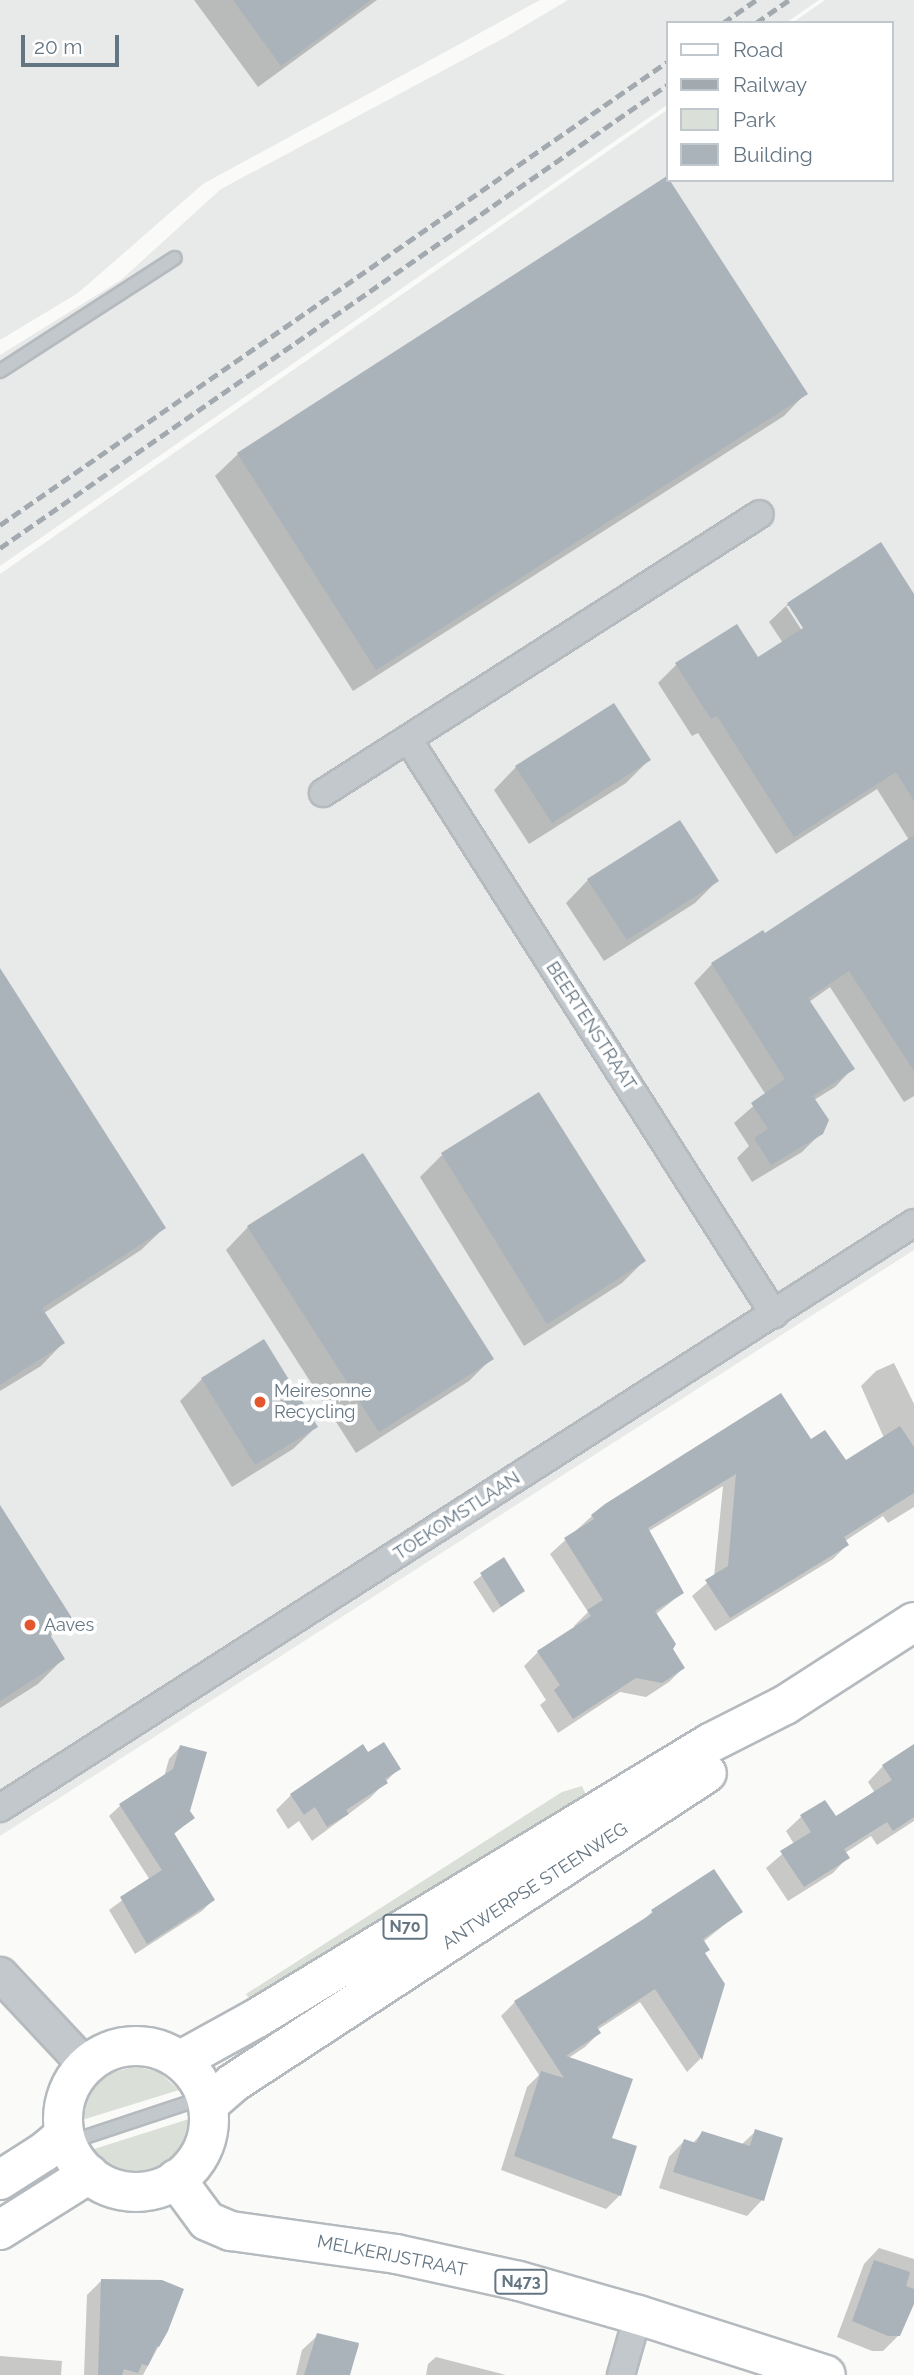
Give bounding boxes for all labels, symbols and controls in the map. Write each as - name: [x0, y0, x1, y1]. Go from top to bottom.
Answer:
- scale bar: [24, 21, 122, 65]
- legend: [666, 21, 893, 182]
- text: 20 m: [34, 34, 82, 59]
- text: Road: [733, 37, 783, 62]
- text: Railway: [733, 72, 807, 97]
- text: Park: [733, 107, 776, 132]
- text: Building: [733, 142, 813, 167]
- street label: BEERTENSTRAAT: [541, 958, 641, 1094]
- place label: Meiresonne Recycling: [274, 1381, 372, 1424]
- marker: Meiresonne Recycling: [252, 1394, 268, 1410]
- street label: TOEKOMSTLAAN: [390, 1467, 524, 1565]
- place label: Aaves: [44, 1614, 94, 1636]
- marker: Aaves: [22, 1617, 38, 1633]
- street label: ANTWERPSE STEENWEG: [438, 1818, 632, 1954]
- road number: N70: [382, 1914, 428, 1940]
- street label: MELKERIJSTRAAT: [315, 2231, 469, 2281]
- road number: N473: [493, 2270, 549, 2294]

